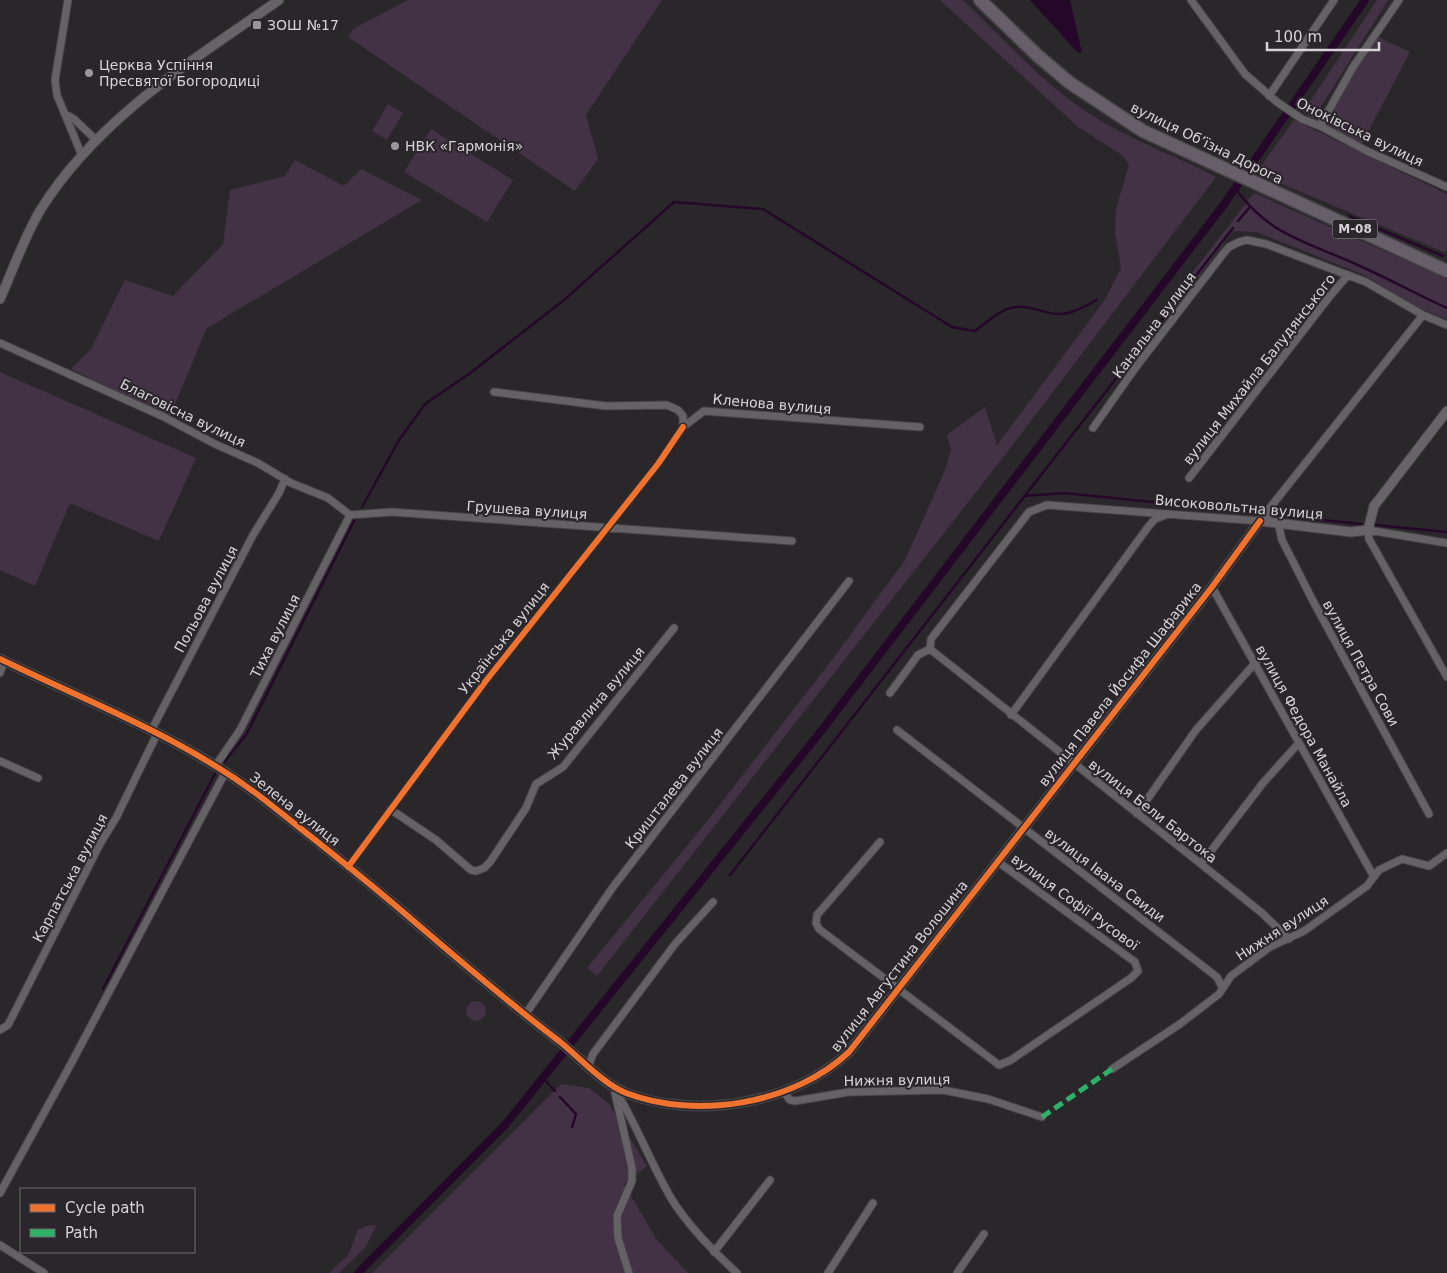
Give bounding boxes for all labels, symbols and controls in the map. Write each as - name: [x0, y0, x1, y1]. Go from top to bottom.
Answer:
- place label: ЗОШ №17: [267, 17, 339, 33]
- marker: ЗОШ №17: [251, 19, 263, 31]
- scale bar: [1267, 20, 1380, 52]
- text: 100 m: [1274, 28, 1322, 46]
- place label: Церква Успіння Пресвятої Богородиці: [99, 57, 260, 89]
- marker: Церква Успіння Пресвятої Богородиці: [83, 67, 95, 79]
- street label: Оноківська вулиця: [1294, 94, 1426, 170]
- street label: вулиця Обʼїзна Дорога: [1128, 99, 1286, 187]
- place label: НВК «Гармонія»: [405, 138, 523, 154]
- marker: НВК «Гармонія»: [389, 140, 401, 152]
- road number: М-08: [1332, 220, 1378, 238]
- street label: Канальна вулиця: [1109, 269, 1199, 381]
- street label: вулиця Михайла Балудянського: [1180, 270, 1338, 468]
- street label: Благовісна вулиця: [118, 376, 248, 450]
- street label: Кленова вулиця: [712, 391, 832, 417]
- street label: Високовольтна вулиця: [1154, 492, 1324, 522]
- street label: Грушева вулиця: [466, 498, 588, 522]
- street label: Польова вулиця: [171, 543, 241, 655]
- street label: вулиця Павела Йосифа Шафарика: [1034, 578, 1205, 789]
- street label: Українська вулиця: [455, 579, 553, 697]
- street label: Тиха вулиця: [247, 592, 303, 681]
- street label: вулиця Петра Сови: [1320, 597, 1402, 729]
- street label: вулиця Федора Манайла: [1253, 642, 1355, 810]
- street label: Журавлина вулиця: [544, 644, 648, 762]
- street label: Кришталева вулиця: [622, 724, 726, 852]
- street label: вулиця Бели Бартока: [1086, 756, 1220, 866]
- street label: Зелена вулиця: [247, 769, 343, 849]
- street label: Карпатська вулиця: [29, 811, 111, 945]
- street label: вулиця Івана Свиди: [1042, 825, 1168, 925]
- street label: вулиця Софії Русової: [1008, 850, 1142, 954]
- street label: вулиця Августина Волошина: [827, 877, 971, 1055]
- street label: Нижня вулиця: [1233, 892, 1331, 964]
- street label: Нижня вулиця: [843, 1071, 951, 1089]
- legend: [20, 1188, 195, 1253]
- text: Cycle path: [65, 1199, 145, 1217]
- text: Path: [65, 1224, 98, 1242]

